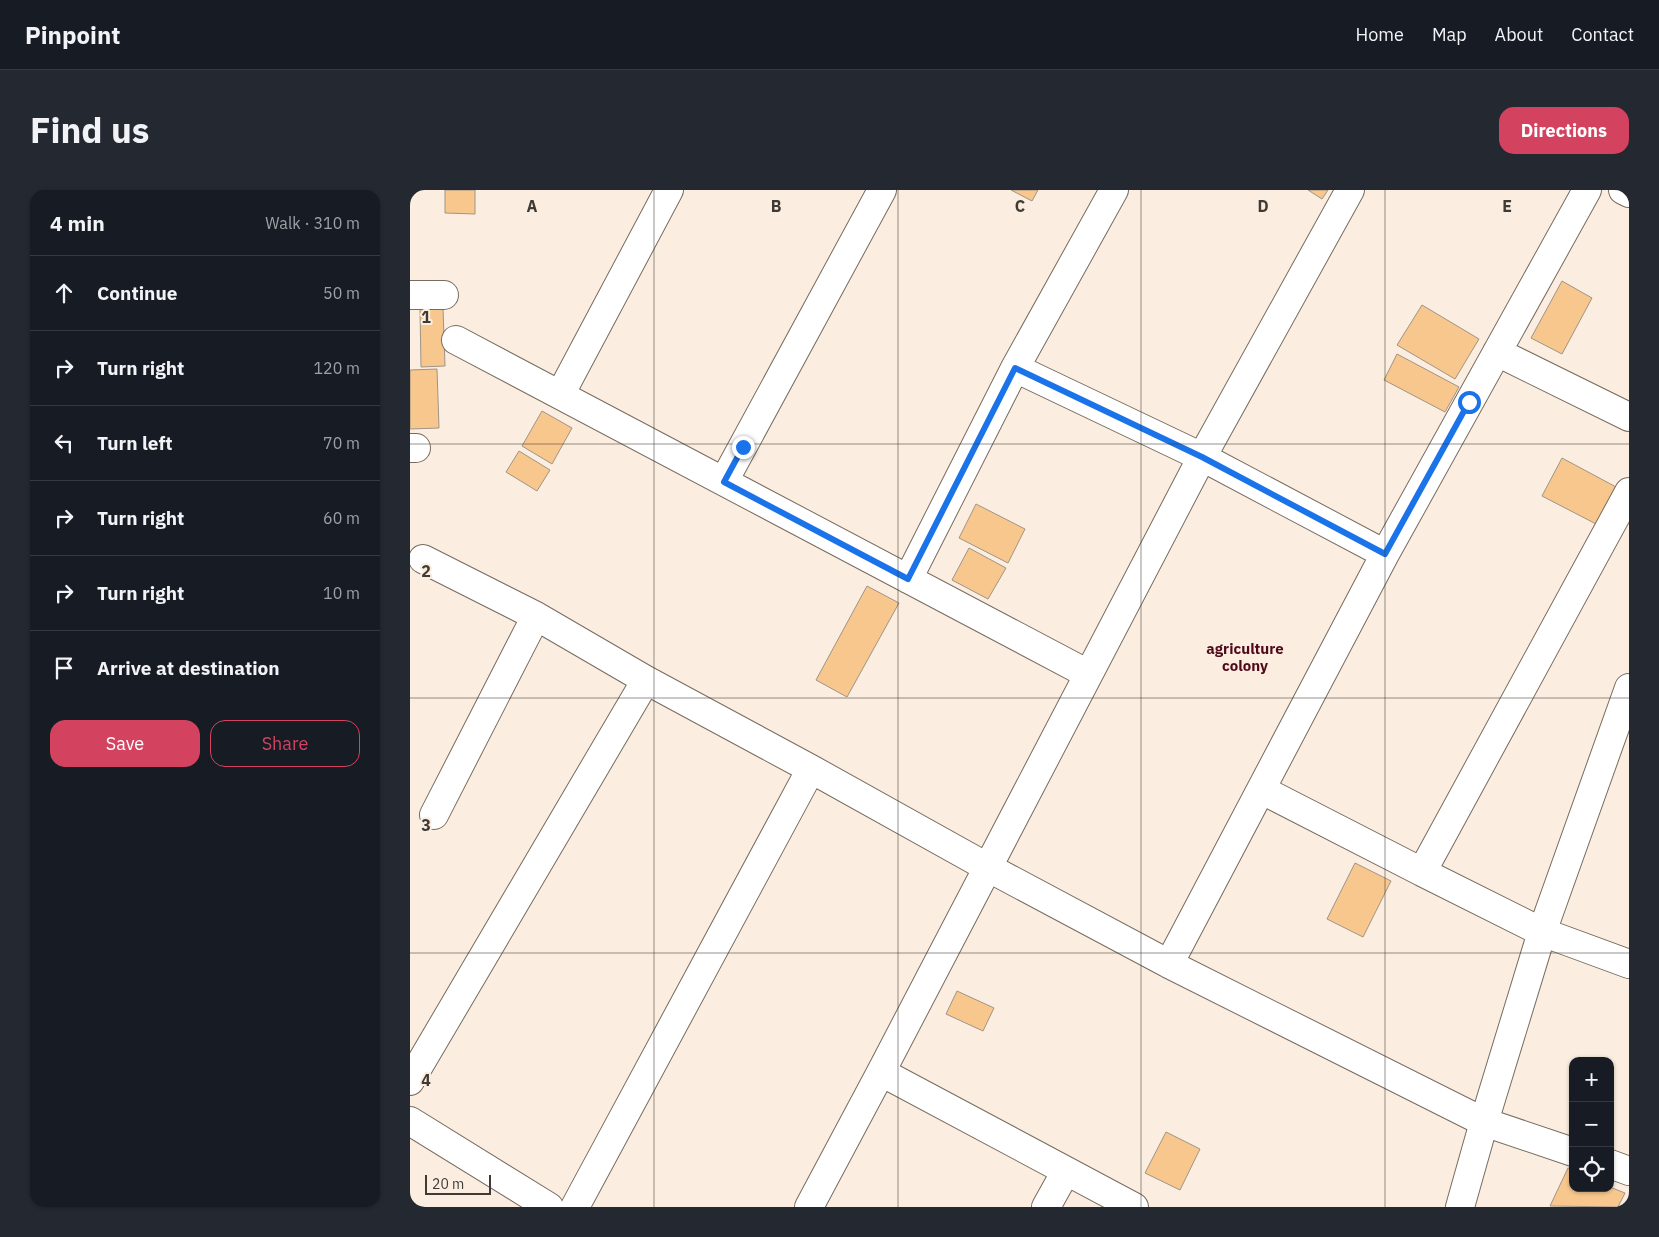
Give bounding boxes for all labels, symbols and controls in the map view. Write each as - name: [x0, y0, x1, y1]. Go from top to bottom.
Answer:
- text: Pinpoint: [25, 19, 120, 51]
- text: Home: [1356, 23, 1404, 46]
- text: Map: [1432, 23, 1467, 46]
- text: About: [1495, 23, 1543, 46]
- text: Contact: [1571, 23, 1634, 46]
- text: Find us: [30, 107, 149, 153]
- button: Directions: [1499, 107, 1629, 154]
- text: A: [527, 196, 538, 216]
- text: B: [771, 196, 782, 216]
- text: C: [1015, 196, 1025, 216]
- text: D: [1257, 196, 1269, 216]
- text: E: [1502, 196, 1512, 216]
- text: 4 min: [50, 209, 105, 237]
- text: Walk · 310 m: [265, 213, 360, 233]
- icon: ahead: [50, 279, 78, 307]
- text: Continue: [97, 281, 177, 305]
- text: 50 m: [323, 283, 360, 303]
- text: 1: [421, 307, 431, 327]
- icon: right: [50, 354, 78, 382]
- text: Turn right: [97, 356, 184, 380]
- text: 120 m: [313, 358, 360, 378]
- route start: [1458, 391, 1481, 414]
- icon: left: [50, 429, 78, 457]
- text: Turn left: [97, 431, 173, 455]
- text: 70 m: [323, 433, 360, 453]
- route end: [732, 436, 755, 459]
- icon: right: [50, 504, 78, 532]
- text: Turn right: [97, 506, 184, 530]
- text: 60 m: [323, 508, 360, 528]
- text: 2: [421, 561, 431, 581]
- icon: right: [50, 579, 78, 607]
- text: Turn right: [97, 581, 184, 605]
- text: 10 m: [323, 583, 360, 603]
- district label: agriculture colony: [1206, 639, 1284, 675]
- icon: arrive: [50, 654, 78, 682]
- text: Arrive at destination: [97, 656, 280, 680]
- button: Save: [50, 720, 200, 767]
- button: Share: [210, 720, 360, 767]
- text: 3: [421, 815, 431, 835]
- map controls: [1569, 1057, 1614, 1192]
- button: +: [1569, 1057, 1614, 1102]
- text: 4: [421, 1070, 431, 1090]
- button: −: [1569, 1102, 1614, 1147]
- button: locate: [1569, 1147, 1614, 1192]
- scale bar: [425, 1172, 491, 1195]
- text: 20 m: [432, 1175, 464, 1193]

